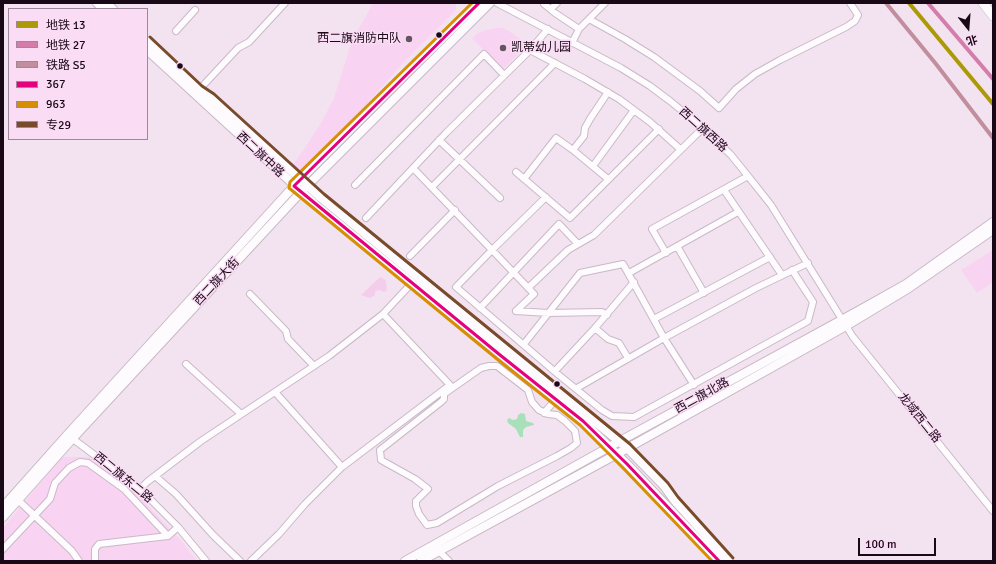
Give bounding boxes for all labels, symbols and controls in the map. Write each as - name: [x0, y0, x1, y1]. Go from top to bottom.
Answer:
- legend: [8, 8, 148, 140]
- north arrow: [948, 8, 988, 48]
- text: 地铁 13: [46, 18, 86, 33]
- unlabelled marker: [434, 30, 444, 40]
- place label: 西二旗消防中队: [317, 32, 401, 46]
- text: 北: [964, 32, 979, 48]
- marker: 西二旗消防中队: [404, 34, 414, 44]
- text: 地铁 27: [46, 38, 86, 53]
- place label: 凯蒂幼儿园: [511, 41, 571, 55]
- marker: 凯蒂幼儿园: [498, 43, 508, 53]
- text: 铁路 S5: [46, 58, 86, 73]
- unlabelled marker: [175, 61, 185, 71]
- text: 367: [46, 77, 65, 92]
- text: 963: [46, 97, 65, 112]
- street label: 西二旗西路: [676, 105, 730, 155]
- text: 专29: [46, 118, 71, 133]
- street label: 西二旗中路: [233, 129, 287, 181]
- street label: 西二旗大街: [191, 255, 243, 309]
- street label: 西二旗北路: [672, 375, 732, 417]
- unlabelled marker: [552, 379, 562, 389]
- street label: 龙域西二路: [895, 390, 943, 446]
- street label: 西二旗东二路: [90, 450, 156, 506]
- scale bar: [860, 530, 938, 556]
- text: 100 m: [865, 537, 897, 552]

